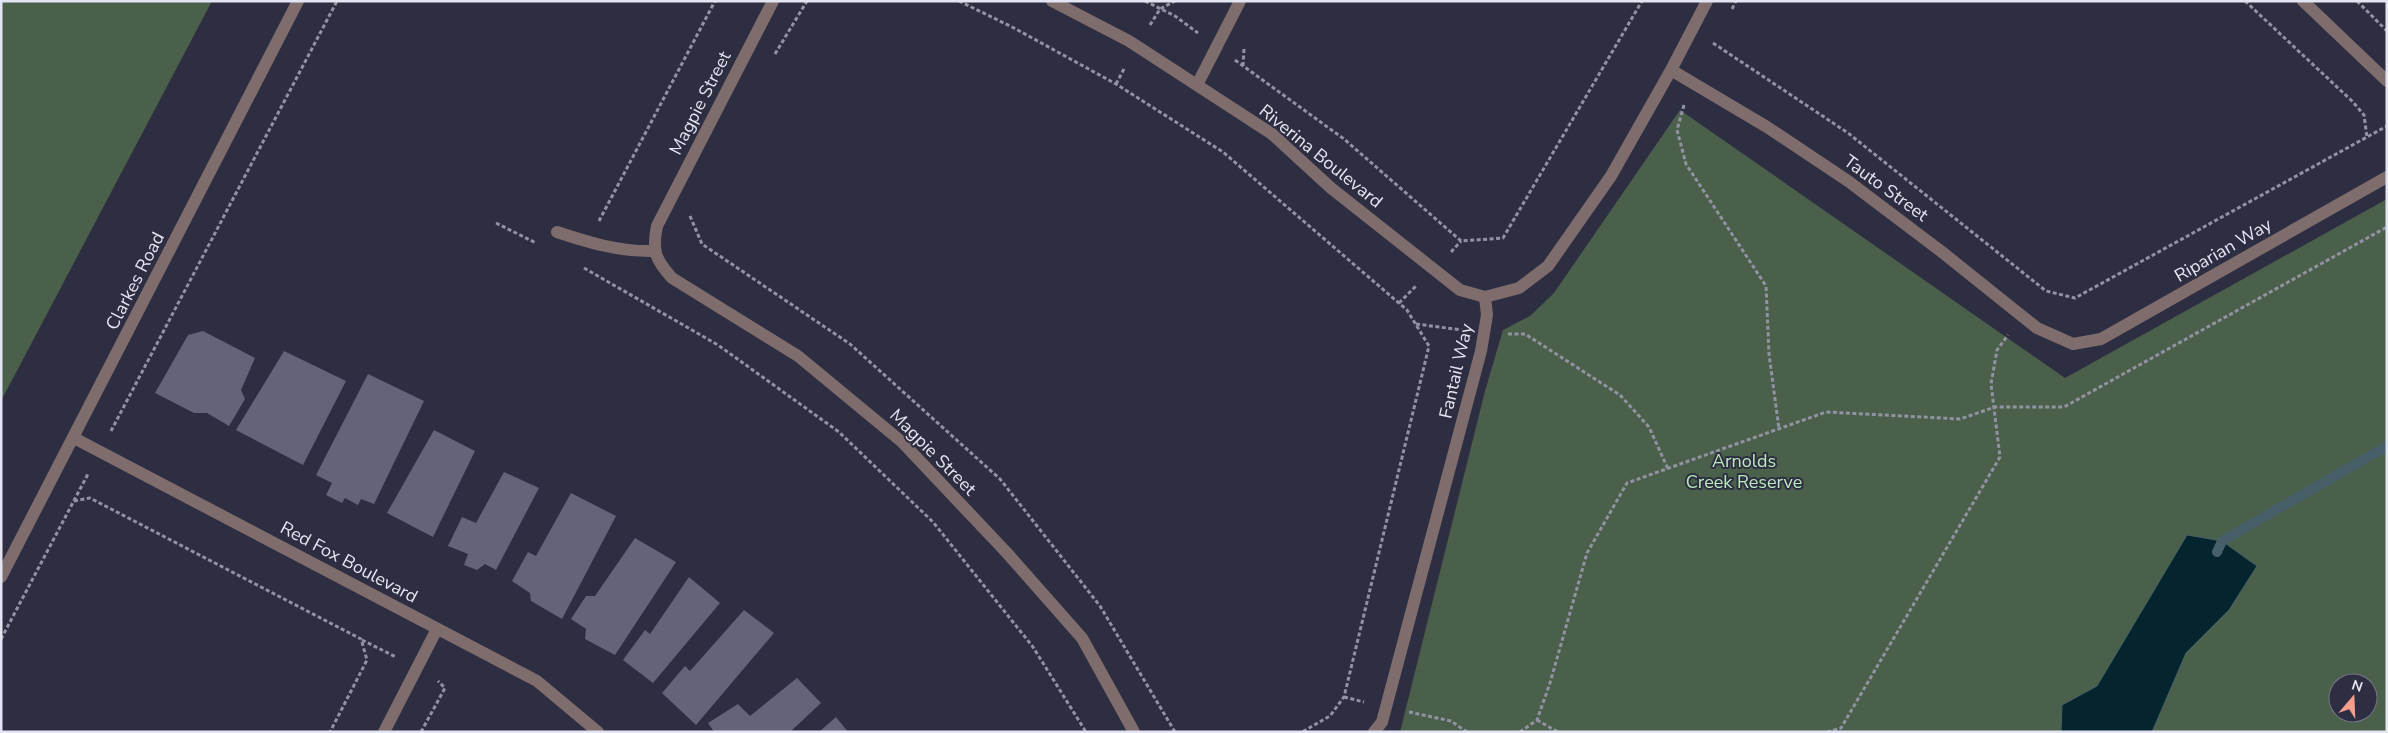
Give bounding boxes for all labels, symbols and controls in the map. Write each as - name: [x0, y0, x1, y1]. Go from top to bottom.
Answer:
- street label: Magpie Street: [664, 46, 737, 159]
- street label: Riverina Boulevard: [1254, 99, 1388, 213]
- street label: Tauto Street: [1839, 149, 1934, 227]
- street label: Riparian Way: [2170, 212, 2277, 288]
- street label: Clarkes Road: [100, 228, 170, 334]
- street label: Fantail Way: [1433, 320, 1479, 421]
- street label: Magpie Street: [884, 403, 982, 501]
- park label: Arnolds Creek Reserve: [1686, 449, 1802, 494]
- street label: Red Fox Boulevard: [276, 516, 422, 608]
- north arrow: [2328, 673, 2378, 723]
- text: N: [2349, 675, 2365, 697]

